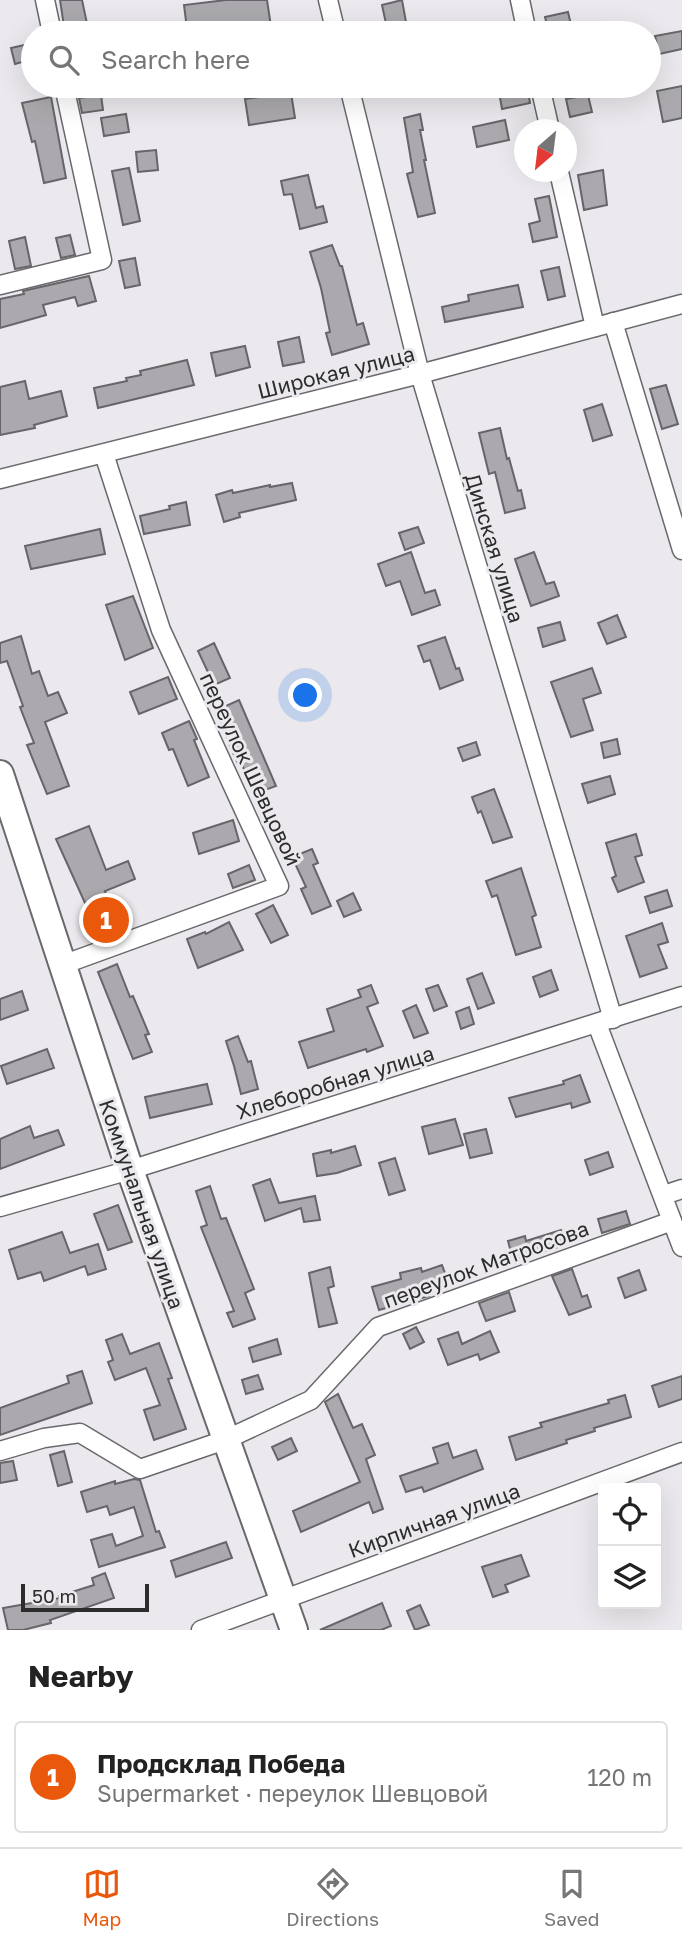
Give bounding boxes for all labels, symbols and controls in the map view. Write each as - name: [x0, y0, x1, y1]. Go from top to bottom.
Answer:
- search box: [21, 21, 661, 98]
- icon: search: [45, 41, 83, 79]
- text: Search here: [101, 44, 250, 75]
- north arrow: [514, 119, 577, 182]
- street label: Широкая улица: [255, 340, 417, 404]
- street label: Динская улица: [460, 470, 530, 626]
- street label: переулок Шевцовой: [195, 668, 307, 870]
- your location: [288, 678, 322, 712]
- pin: 1: [83, 894, 129, 946]
- street label: Хлеборобная улица: [233, 1040, 437, 1124]
- street label: Коммунальная улица: [94, 1096, 190, 1312]
- street label: переулок Матросова: [380, 1215, 592, 1313]
- street label: Кирпичная улица: [345, 1477, 523, 1563]
- map controls: [598, 1483, 661, 1609]
- button: locate: [598, 1483, 661, 1546]
- button: layers: [598, 1546, 661, 1609]
- scale bar: [21, 1581, 149, 1613]
- text: 50 m: [32, 1584, 76, 1607]
- text: Nearby: [28, 1658, 133, 1694]
- text: Продсклад Победа: [97, 1748, 345, 1779]
- text: 1: [47, 1763, 59, 1791]
- text: 120 m: [587, 1763, 652, 1791]
- text: Supermarket · переулок Шевцовой: [97, 1779, 488, 1807]
- tab: Map: [82, 1865, 121, 1930]
- tab: Directions: [286, 1865, 379, 1930]
- tab: Saved: [544, 1865, 600, 1930]

